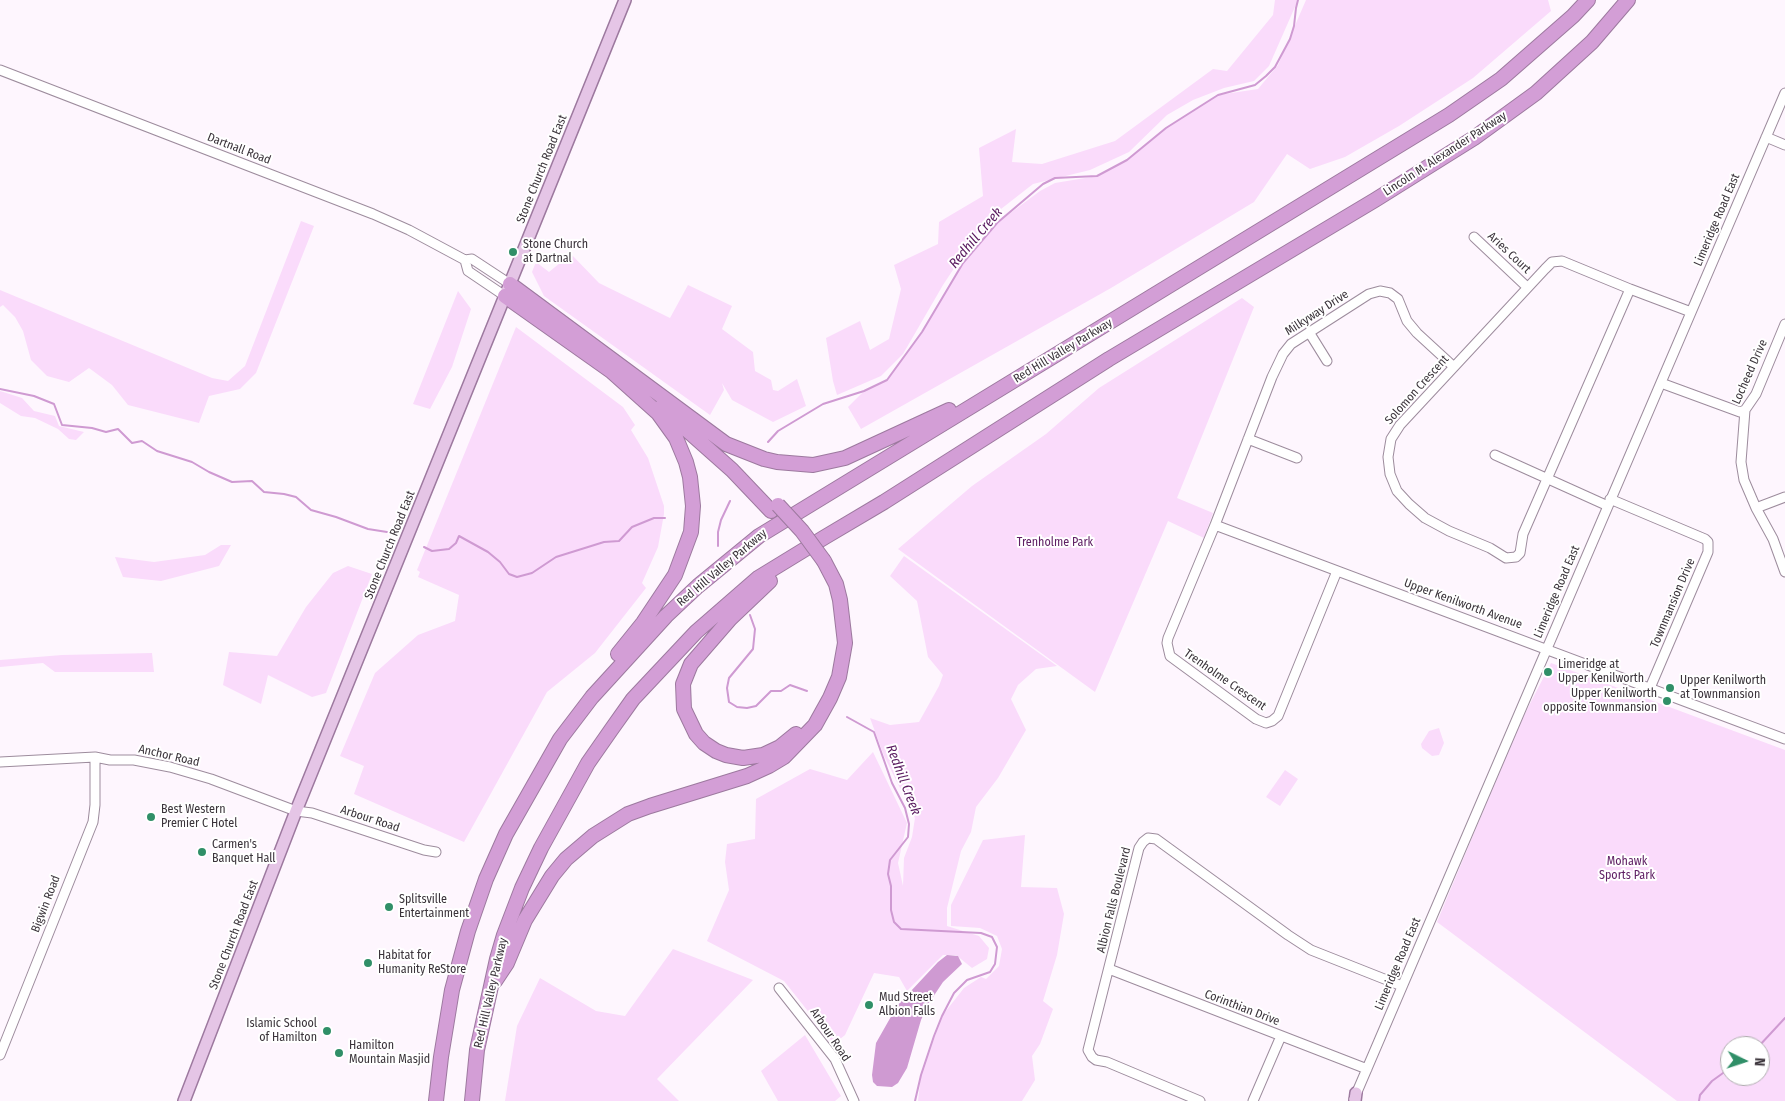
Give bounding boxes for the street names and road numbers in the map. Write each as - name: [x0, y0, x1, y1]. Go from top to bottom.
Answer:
- street label: Lincoln M. Alexander Parkway: [1381, 109, 1509, 199]
- street label: Stone Church Road East: [514, 113, 570, 225]
- street label: Dartnall Road: [205, 130, 273, 168]
- street label: Limeridge Road East: [1691, 171, 1743, 269]
- street label: Aries Court: [1484, 229, 1534, 277]
- street label: Milkyway Drive: [1283, 287, 1351, 339]
- street label: Red Hill Valley Parkway: [1011, 316, 1115, 386]
- street label: Locheed Drive: [1729, 337, 1771, 407]
- street label: Solomon Crescent: [1382, 352, 1452, 428]
- street label: Stone Church Road East: [362, 489, 418, 601]
- street label: Red Hill Valley Parkway: [674, 526, 770, 610]
- street label: Limeridge Road East: [1531, 543, 1583, 641]
- street label: Townmansion Drive: [1648, 556, 1698, 650]
- street label: Upper Kenilworth Avenue: [1402, 576, 1524, 632]
- street label: Trenholme Crescent: [1181, 646, 1269, 714]
- street label: Anchor Road: [137, 742, 201, 770]
- street label: Arbour Road: [339, 803, 401, 835]
- street label: Albion Falls Boulevard: [1094, 846, 1134, 954]
- street label: Bigwin Road: [29, 873, 63, 935]
- street label: Stone Church Road East: [207, 878, 261, 992]
- street label: Limeridge Road East: [1372, 915, 1424, 1013]
- street label: Red Hill Valley Parkway: [471, 936, 511, 1050]
- street label: Corinthian Drive: [1202, 987, 1282, 1029]
- street label: Arbour Road: [807, 1006, 853, 1064]

